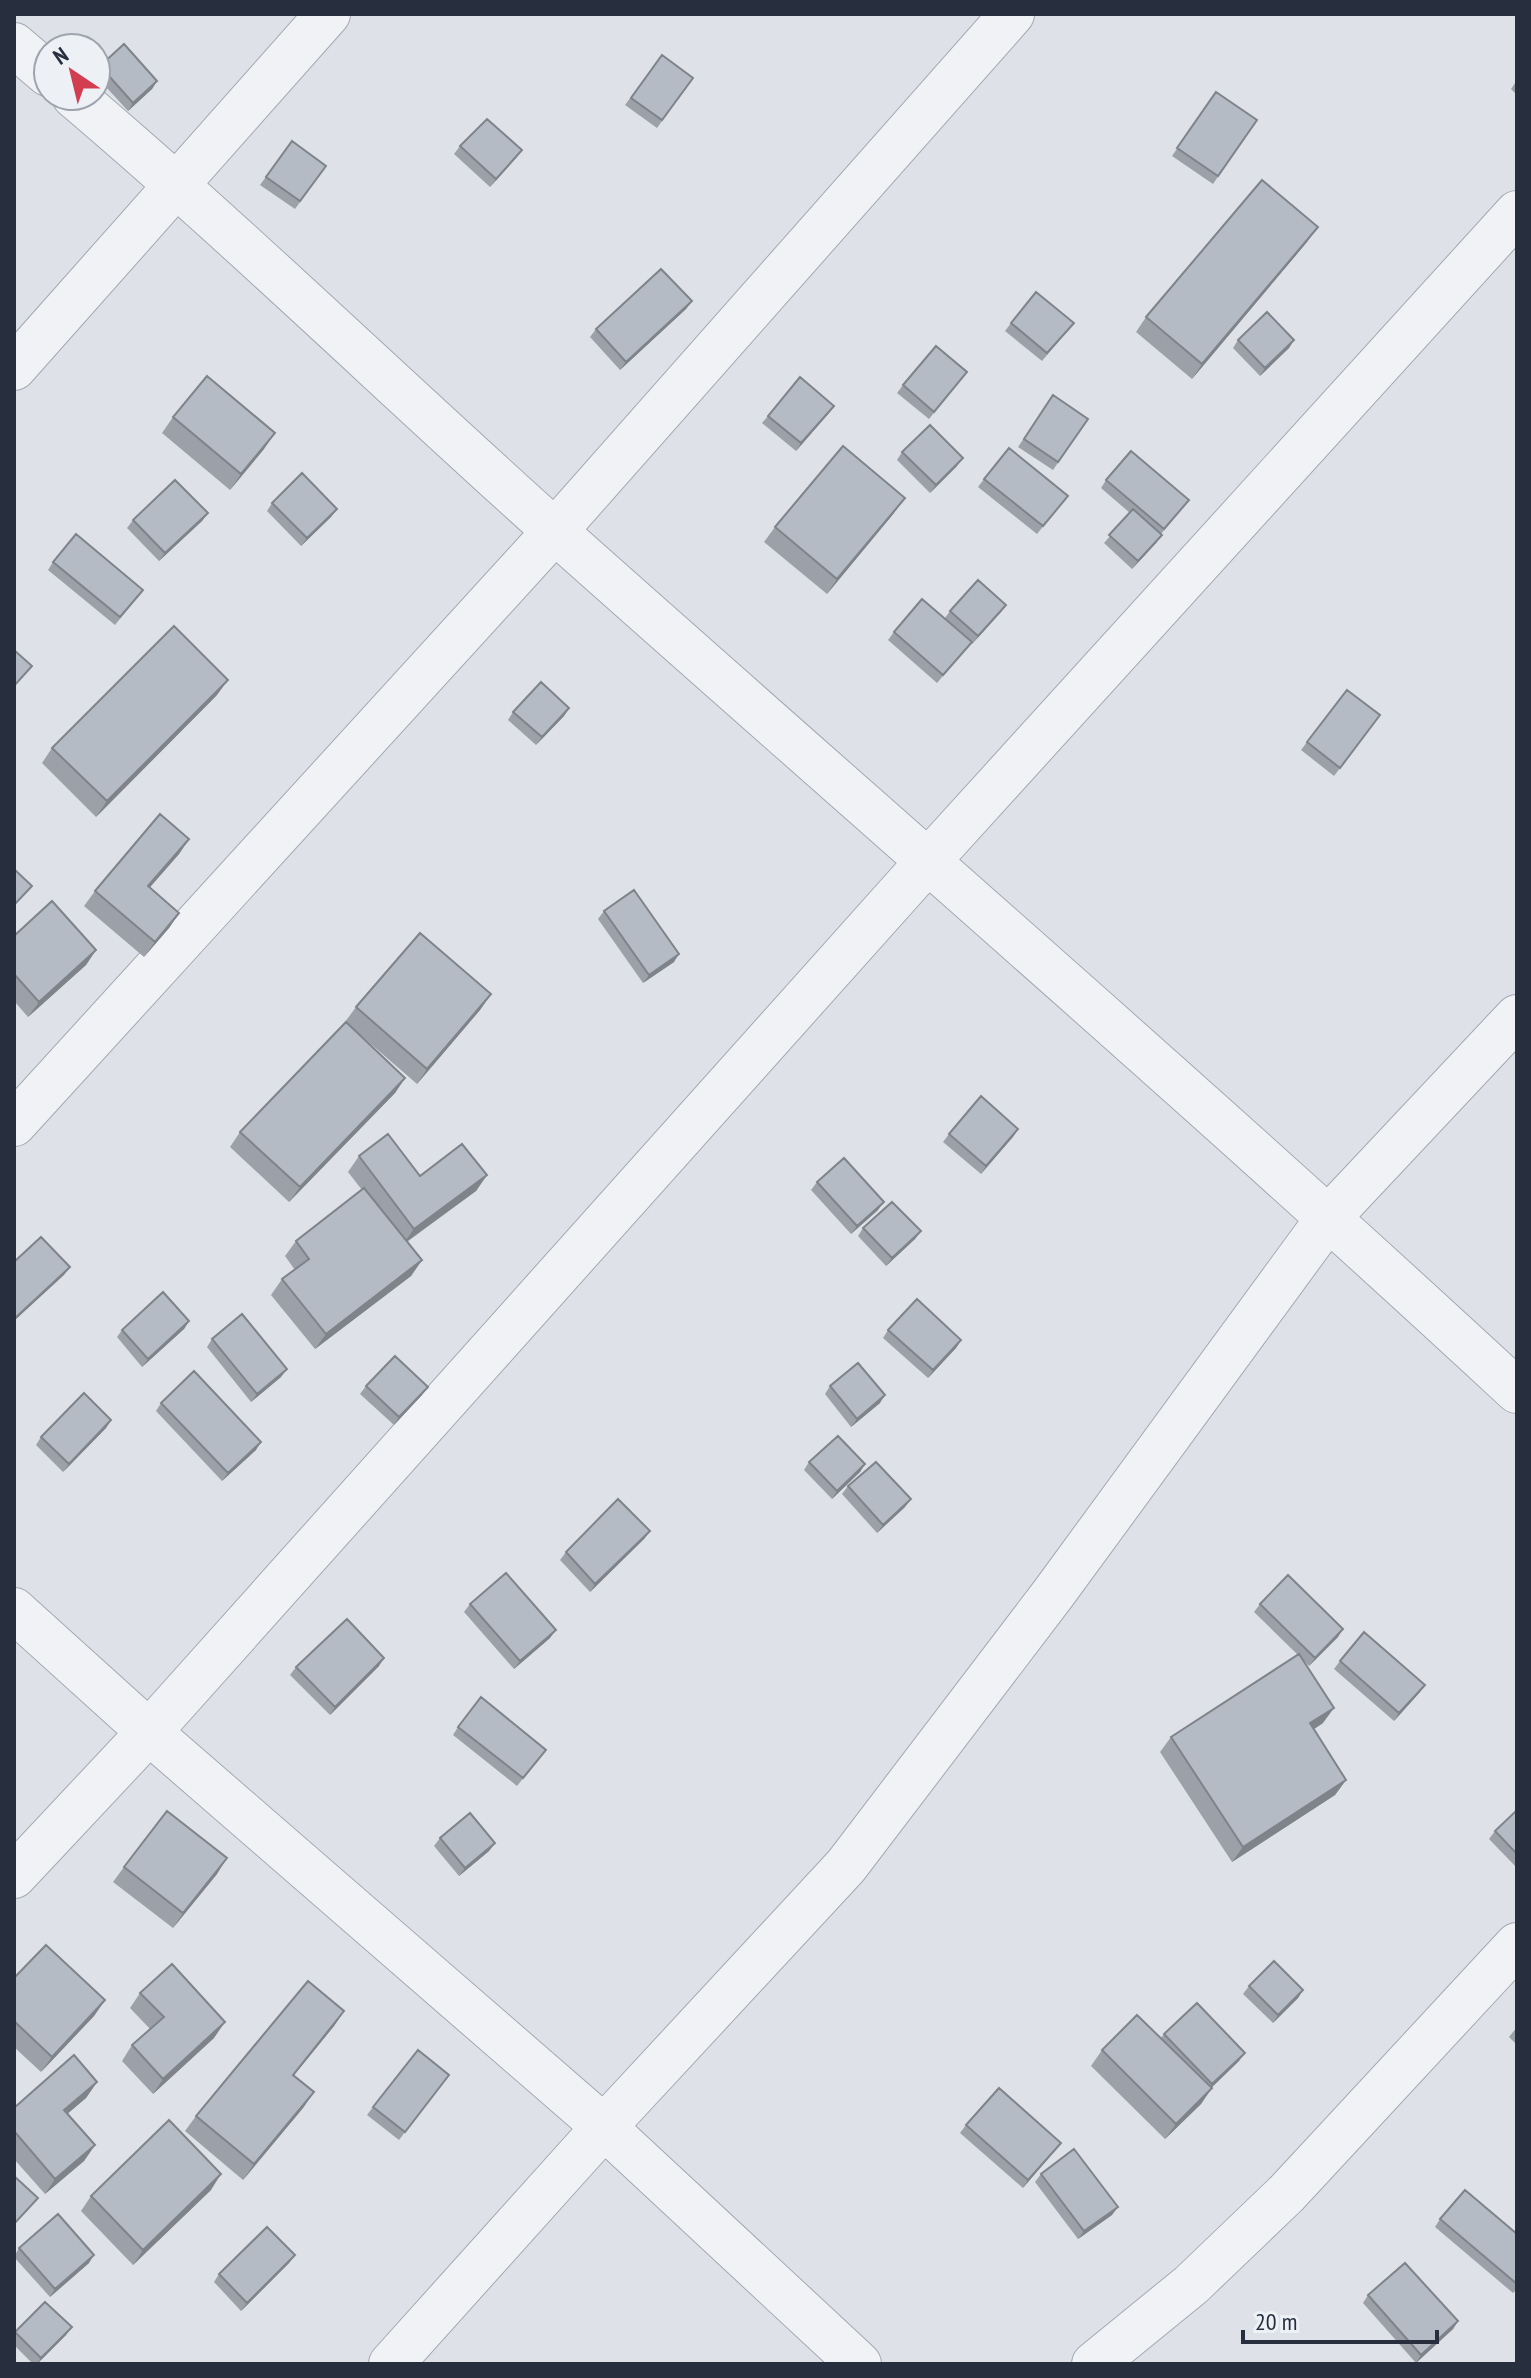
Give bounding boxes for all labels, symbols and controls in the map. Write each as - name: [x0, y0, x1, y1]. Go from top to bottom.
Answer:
- north arrow: [32, 32, 112, 112]
- text: N: [48, 41, 73, 70]
- scale bar: [1243, 2294, 1437, 2344]
- text: 20 m: [1255, 2306, 1297, 2337]

